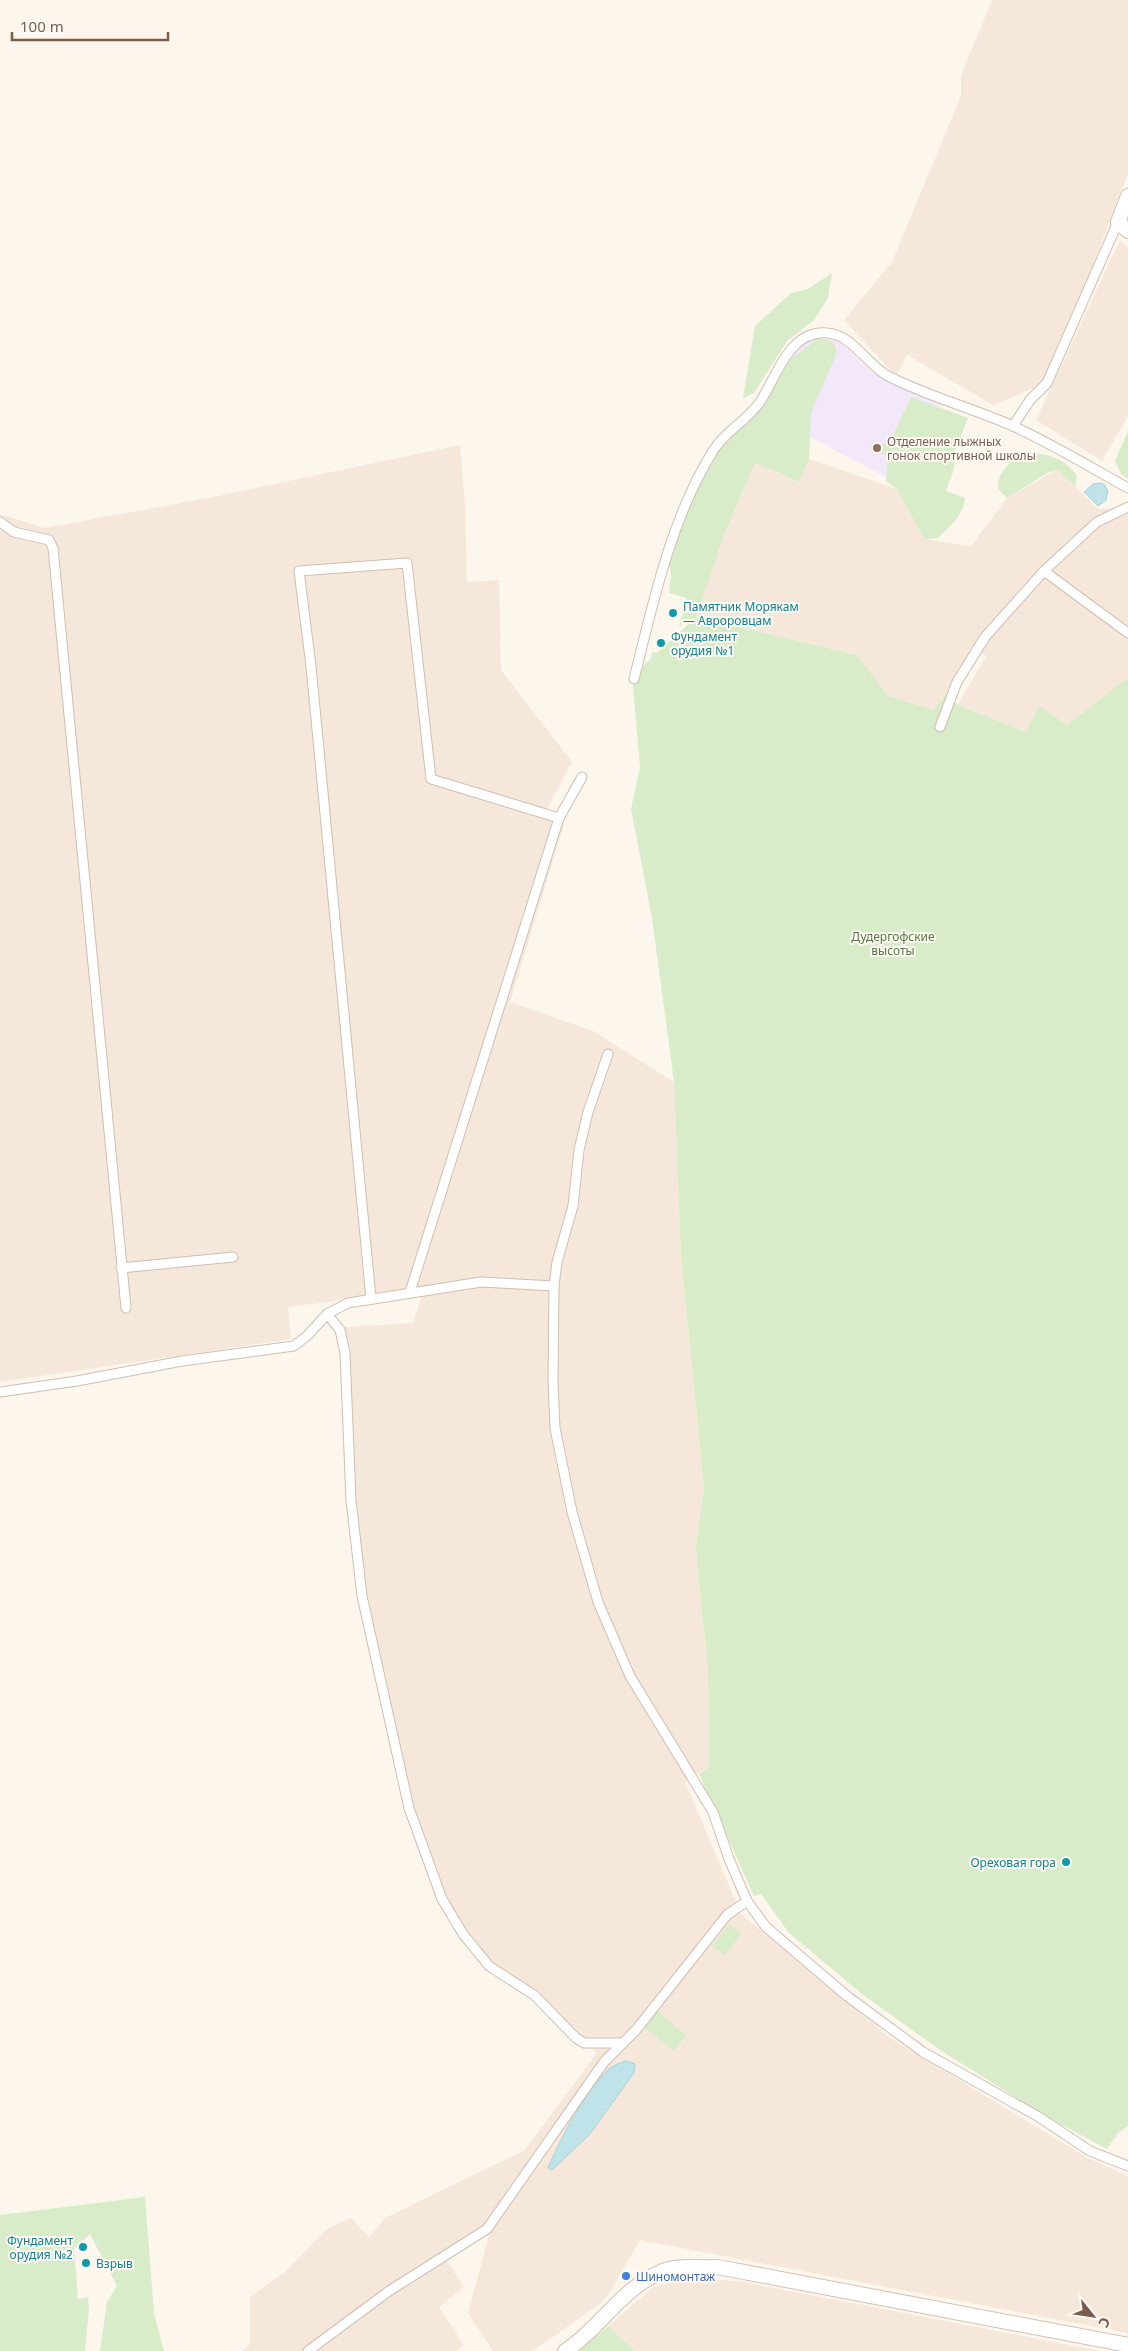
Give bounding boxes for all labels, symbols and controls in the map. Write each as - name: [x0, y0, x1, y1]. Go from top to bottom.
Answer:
- scale bar: [12, 10, 169, 42]
- text: 100 m: [20, 16, 64, 36]
- place label: Отделение лыжных гонок спортивной школы: [887, 433, 1036, 464]
- marker: Отделение лыжных гонок спортивной школы: [871, 442, 883, 454]
- place label: Памятник Морякам — Авроровцам: [683, 598, 799, 629]
- marker: Памятник Морякам — Авроровцам: [667, 607, 679, 619]
- place label: Фундамент орудия №1: [671, 628, 737, 659]
- marker: Фундамент орудия №1: [655, 637, 667, 649]
- park label: Дудергофские высоты: [851, 928, 935, 959]
- place label: Ореховая гора: [970, 1854, 1056, 1871]
- marker: Ореховая гора: [1060, 1856, 1072, 1868]
- place label: Фундамент орудия №2: [7, 2232, 73, 2263]
- marker: Фундамент орудия №2: [77, 2241, 89, 2253]
- place label: Взрыв: [96, 2255, 133, 2272]
- marker: Взрыв: [80, 2257, 92, 2269]
- place label: Шиномонтаж: [636, 2268, 716, 2285]
- marker: Шиномонтаж: [620, 2270, 632, 2282]
- north arrow: [1068, 2291, 1118, 2341]
- text: С: [1094, 2314, 1115, 2331]

